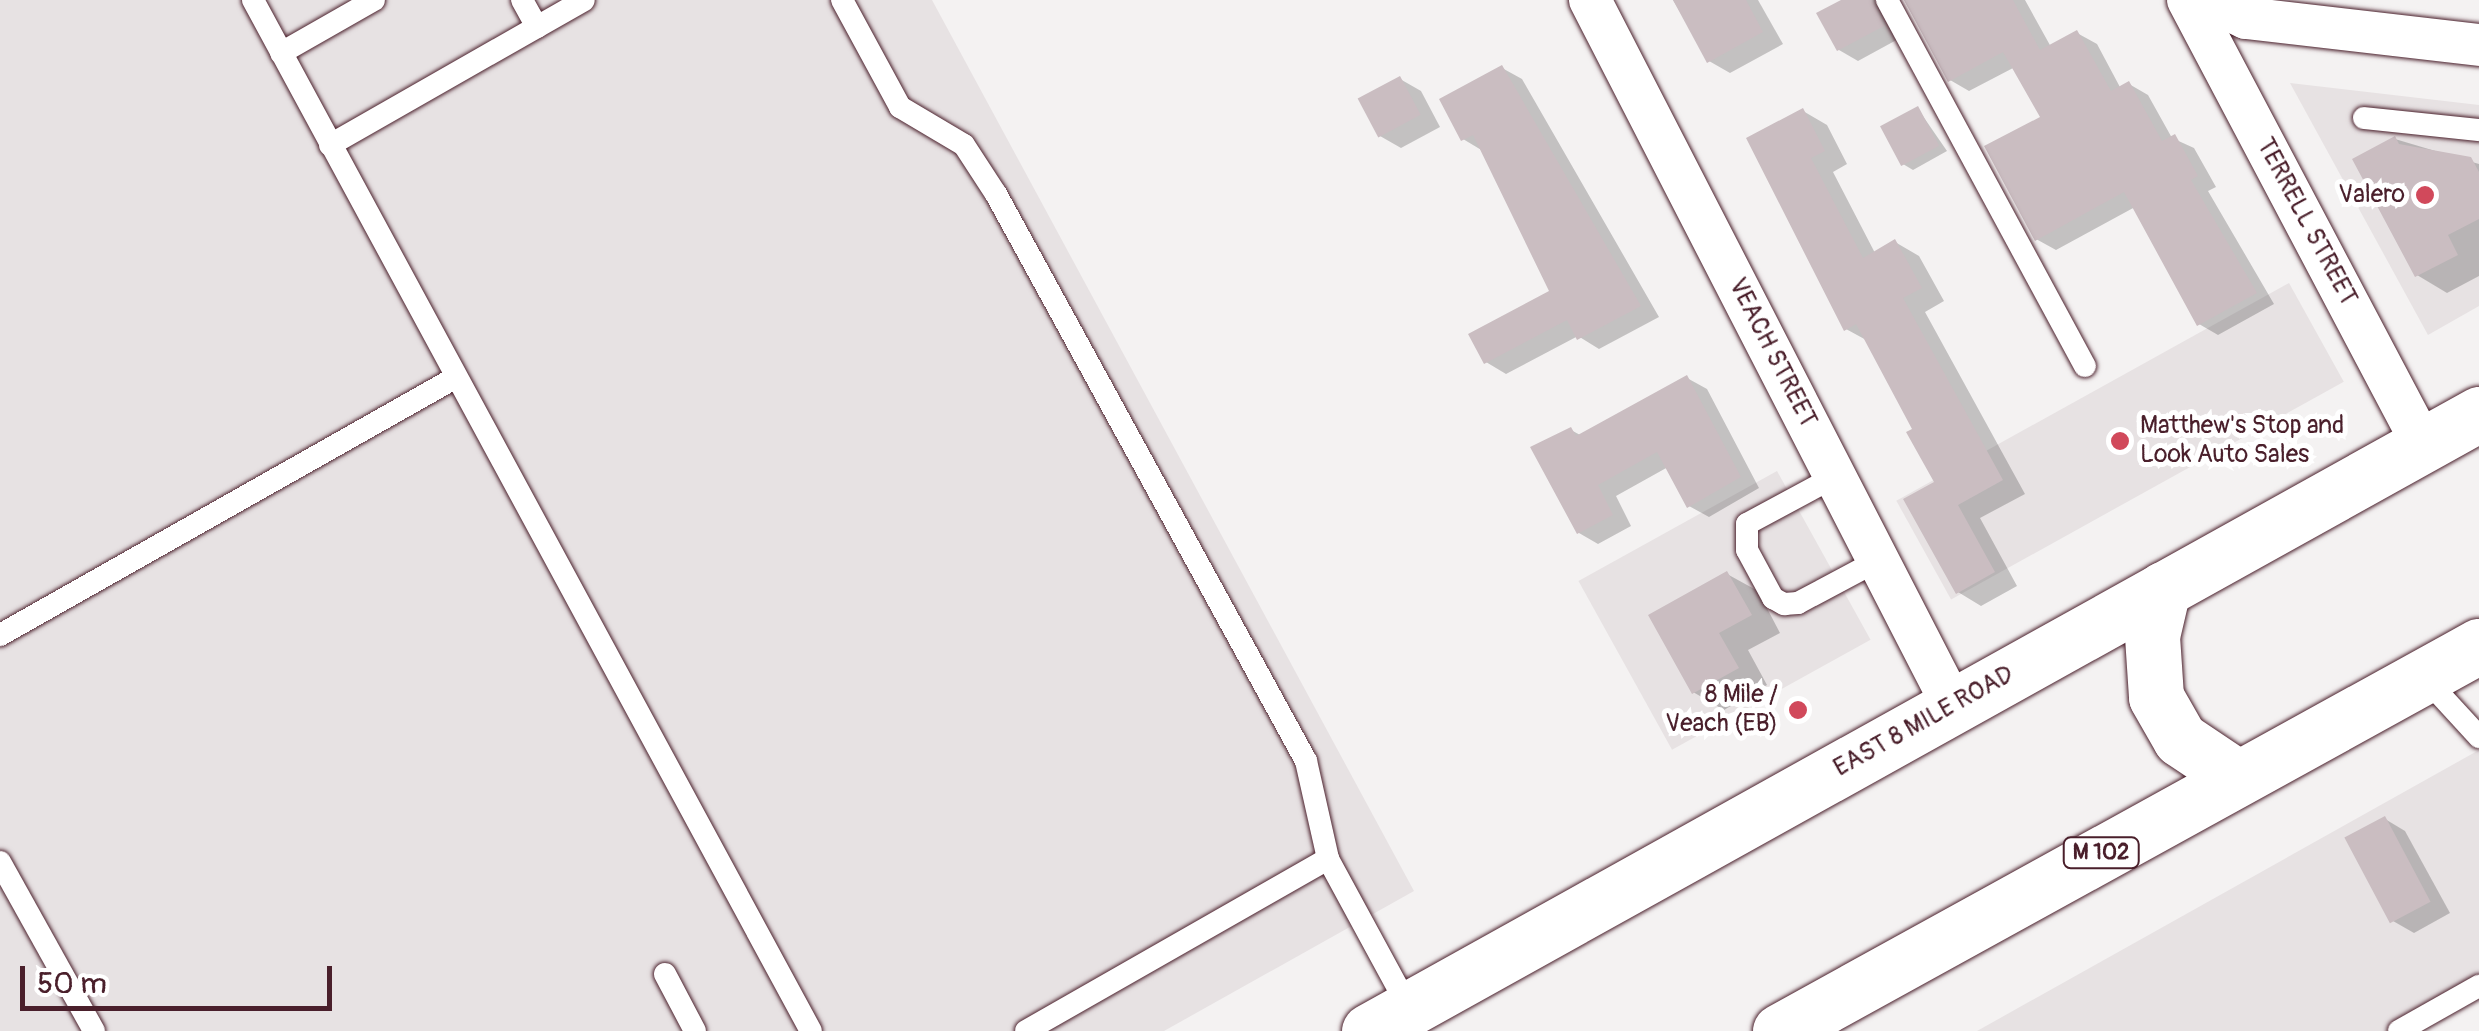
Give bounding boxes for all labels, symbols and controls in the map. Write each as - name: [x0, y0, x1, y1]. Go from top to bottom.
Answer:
- street label: TERRELL STREET: [2249, 133, 2363, 311]
- place label: Valero: [2338, 180, 2405, 210]
- marker: Valero: [2414, 184, 2436, 206]
- street label: VEACH STREET: [1721, 273, 1823, 433]
- place label: Matthew's Stop and Look Auto Sales: [2140, 412, 2344, 471]
- marker: Matthew's Stop and Look Auto Sales: [2109, 430, 2131, 452]
- street label: EAST 8 MILE ROAD: [1829, 660, 2019, 784]
- place label: 8 Mile / Veach (EB): [1665, 681, 1778, 740]
- marker: 8 Mile / Veach (EB): [1787, 699, 1809, 721]
- road number: M 102: [2061, 836, 2141, 870]
- scale bar: [25, 946, 338, 1008]
- text: 50 m: [37, 965, 107, 1002]

